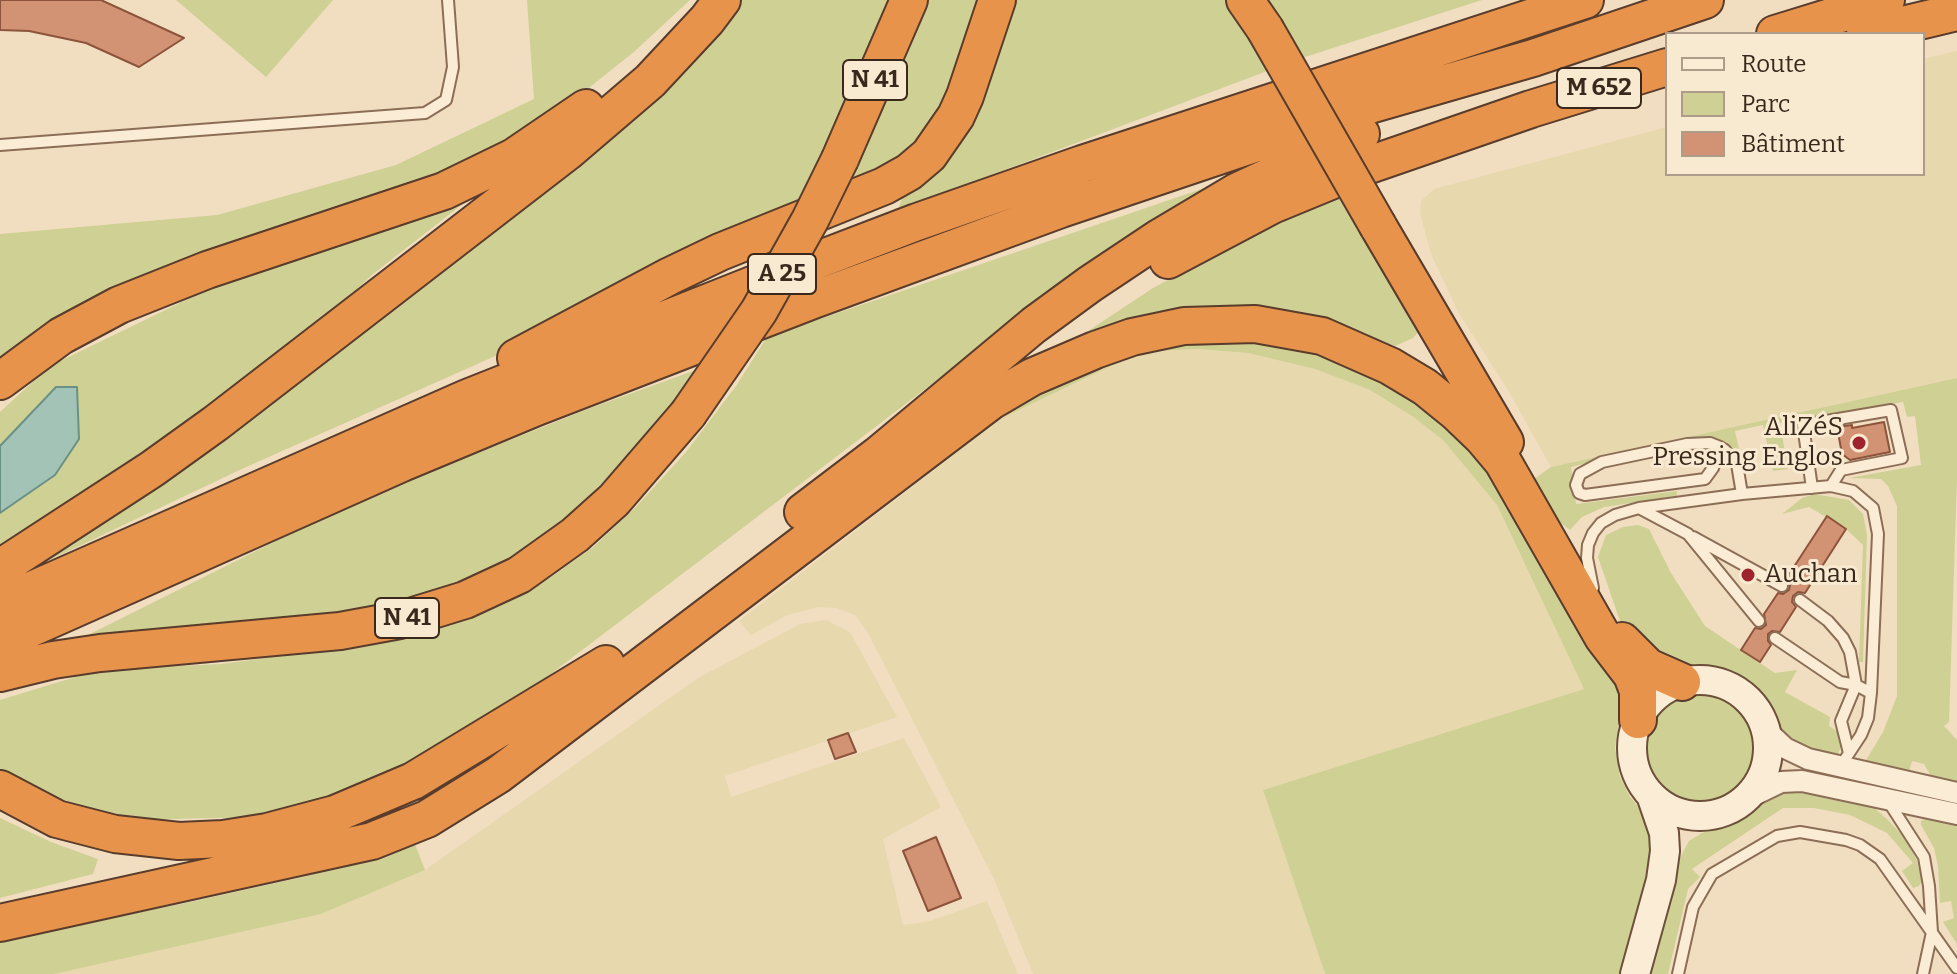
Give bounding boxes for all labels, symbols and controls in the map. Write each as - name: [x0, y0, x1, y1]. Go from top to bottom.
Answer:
- legend: [1665, 32, 1925, 176]
- text: Route: [1741, 50, 1806, 78]
- road number: N 41: [843, 60, 907, 100]
- road number: M 652: [1557, 68, 1641, 108]
- text: Parc: [1741, 90, 1790, 118]
- text: Bâtiment: [1741, 130, 1845, 158]
- road number: A 25: [748, 254, 816, 294]
- place label: AliZéS Pressing Englos: [1652, 412, 1843, 474]
- marker: AliZéS Pressing Englos: [1850, 434, 1868, 452]
- place label: Auchan: [1764, 559, 1857, 591]
- marker: Auchan: [1739, 566, 1757, 584]
- road number: N 41: [375, 598, 439, 638]

